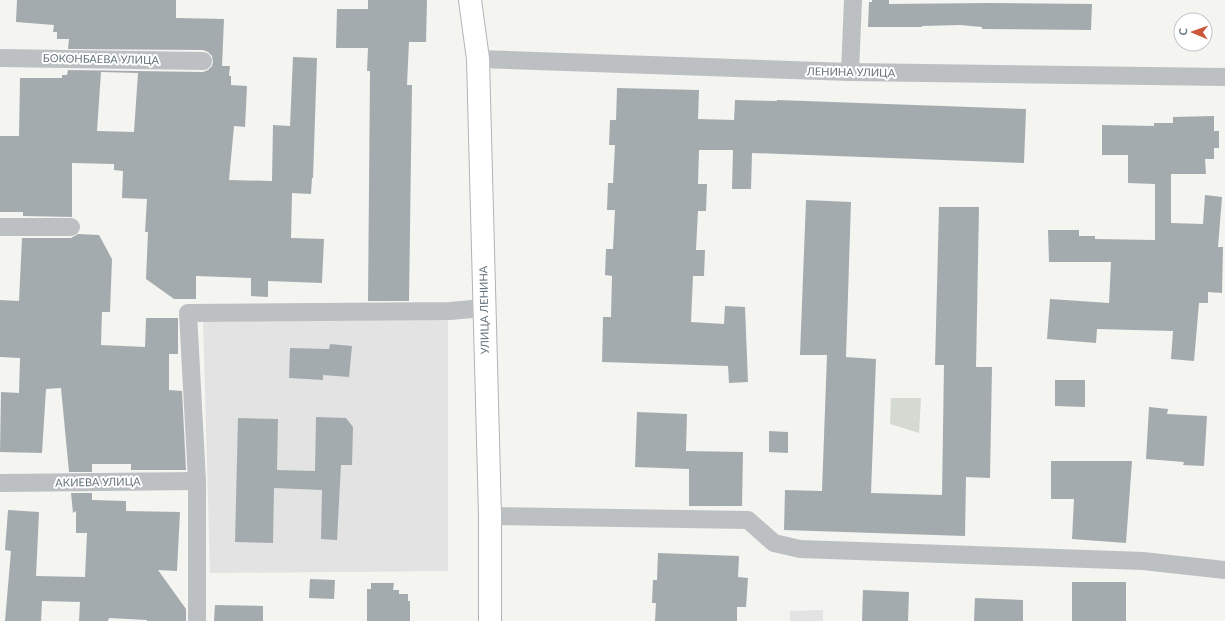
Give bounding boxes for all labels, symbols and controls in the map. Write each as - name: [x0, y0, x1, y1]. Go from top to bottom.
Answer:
- north arrow: [1173, 12, 1213, 52]
- text: С: [1176, 27, 1189, 35]
- street label: БОКОНБАЕВА УЛИЦА: [43, 51, 160, 66]
- street label: ЛЕНИНА УЛИЦА: [806, 64, 896, 79]
- street label: УЛИЦА ЛЕНИНА: [476, 265, 491, 354]
- street label: АКИЕВА УЛИЦА: [55, 474, 141, 489]

